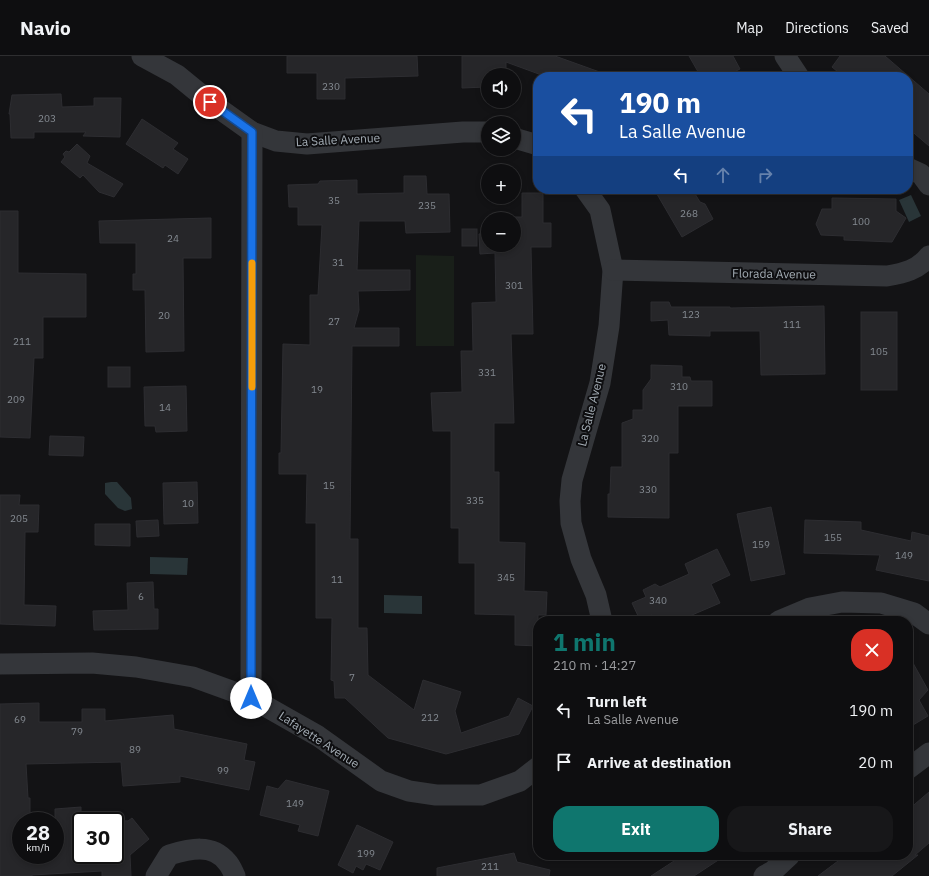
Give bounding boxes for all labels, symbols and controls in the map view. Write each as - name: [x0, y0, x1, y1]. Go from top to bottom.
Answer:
- text: Navio: [20, 16, 71, 40]
- text: Map: [736, 19, 763, 37]
- text: Directions: [785, 19, 849, 37]
- text: Saved: [871, 19, 909, 37]
- map controls: [481, 68, 521, 252]
- button: sound: [481, 68, 521, 108]
- house number: 230: [322, 80, 340, 93]
- text: 190 m: [619, 84, 701, 121]
- pin: [193, 85, 227, 119]
- icon: left: [553, 88, 605, 140]
- icon: arrive: [199, 91, 221, 113]
- house number: 203: [38, 112, 56, 125]
- button: layers: [481, 116, 521, 156]
- text: La Salle Avenue: [619, 120, 746, 143]
- street label: La Salle Avenue: [295, 130, 381, 149]
- button: +: [481, 164, 521, 204]
- icon: left: [670, 164, 692, 186]
- icon: ahead: [712, 164, 734, 186]
- icon: right: [754, 164, 776, 186]
- house number: 35: [328, 194, 340, 207]
- house number: 235: [418, 199, 436, 212]
- house number: 268: [680, 207, 698, 220]
- button: −: [481, 212, 521, 252]
- house number: 100: [852, 215, 870, 228]
- house number: 24: [167, 232, 179, 245]
- house number: 31: [332, 256, 344, 269]
- street label: Florada Avenue: [732, 265, 816, 282]
- house number: 301: [505, 279, 523, 292]
- house number: 123: [682, 308, 700, 321]
- house number: 20: [158, 309, 170, 322]
- house number: 27: [328, 315, 340, 328]
- house number: 111: [783, 318, 801, 331]
- house number: 211: [13, 335, 31, 348]
- house number: 105: [870, 345, 888, 358]
- street label: La Salle Avenue: [574, 362, 609, 448]
- house number: 331: [478, 366, 496, 379]
- house number: 310: [670, 380, 688, 393]
- house number: 19: [311, 383, 323, 396]
- house number: 209: [7, 393, 25, 406]
- house number: 14: [159, 401, 171, 414]
- house number: 320: [641, 432, 659, 445]
- house number: 15: [323, 479, 335, 492]
- house number: 330: [639, 483, 657, 496]
- house number: 335: [466, 494, 484, 507]
- house number: 10: [182, 497, 194, 510]
- house number: 205: [10, 512, 28, 525]
- house number: 155: [824, 531, 842, 544]
- house number: 159: [752, 538, 770, 551]
- house number: 149: [895, 549, 913, 562]
- house number: 345: [497, 571, 515, 584]
- house number: 11: [331, 573, 343, 586]
- house number: 6: [138, 590, 144, 603]
- house number: 340: [649, 594, 667, 607]
- text: 1 min: [553, 626, 616, 658]
- button: close: [851, 629, 893, 671]
- text: 210 m · 14:27: [553, 657, 636, 674]
- house number: 7: [349, 671, 355, 684]
- position arrow: [230, 677, 272, 719]
- text: Turn left: [587, 692, 647, 711]
- icon: left: [553, 699, 575, 721]
- text: 190 m: [849, 701, 893, 720]
- street label: Lafayette Avenue: [276, 708, 363, 771]
- house number: 212: [421, 711, 439, 724]
- text: La Salle Avenue: [587, 711, 679, 728]
- house number: 69: [14, 713, 26, 726]
- house number: 79: [71, 725, 83, 738]
- house number: 89: [129, 743, 141, 756]
- icon: arrive: [553, 751, 575, 773]
- text: Arrive at destination: [587, 753, 731, 772]
- text: 20 m: [858, 753, 893, 772]
- house number: 99: [217, 764, 229, 777]
- house number: 149: [286, 797, 304, 810]
- button: Exit: [553, 806, 719, 852]
- button: Share: [727, 806, 893, 852]
- speed limit sign: 30: [72, 812, 124, 864]
- text: 28: [26, 819, 50, 846]
- text: km/h: [26, 841, 50, 854]
- house number: 199: [357, 847, 375, 860]
- house number: 211: [481, 860, 499, 873]

